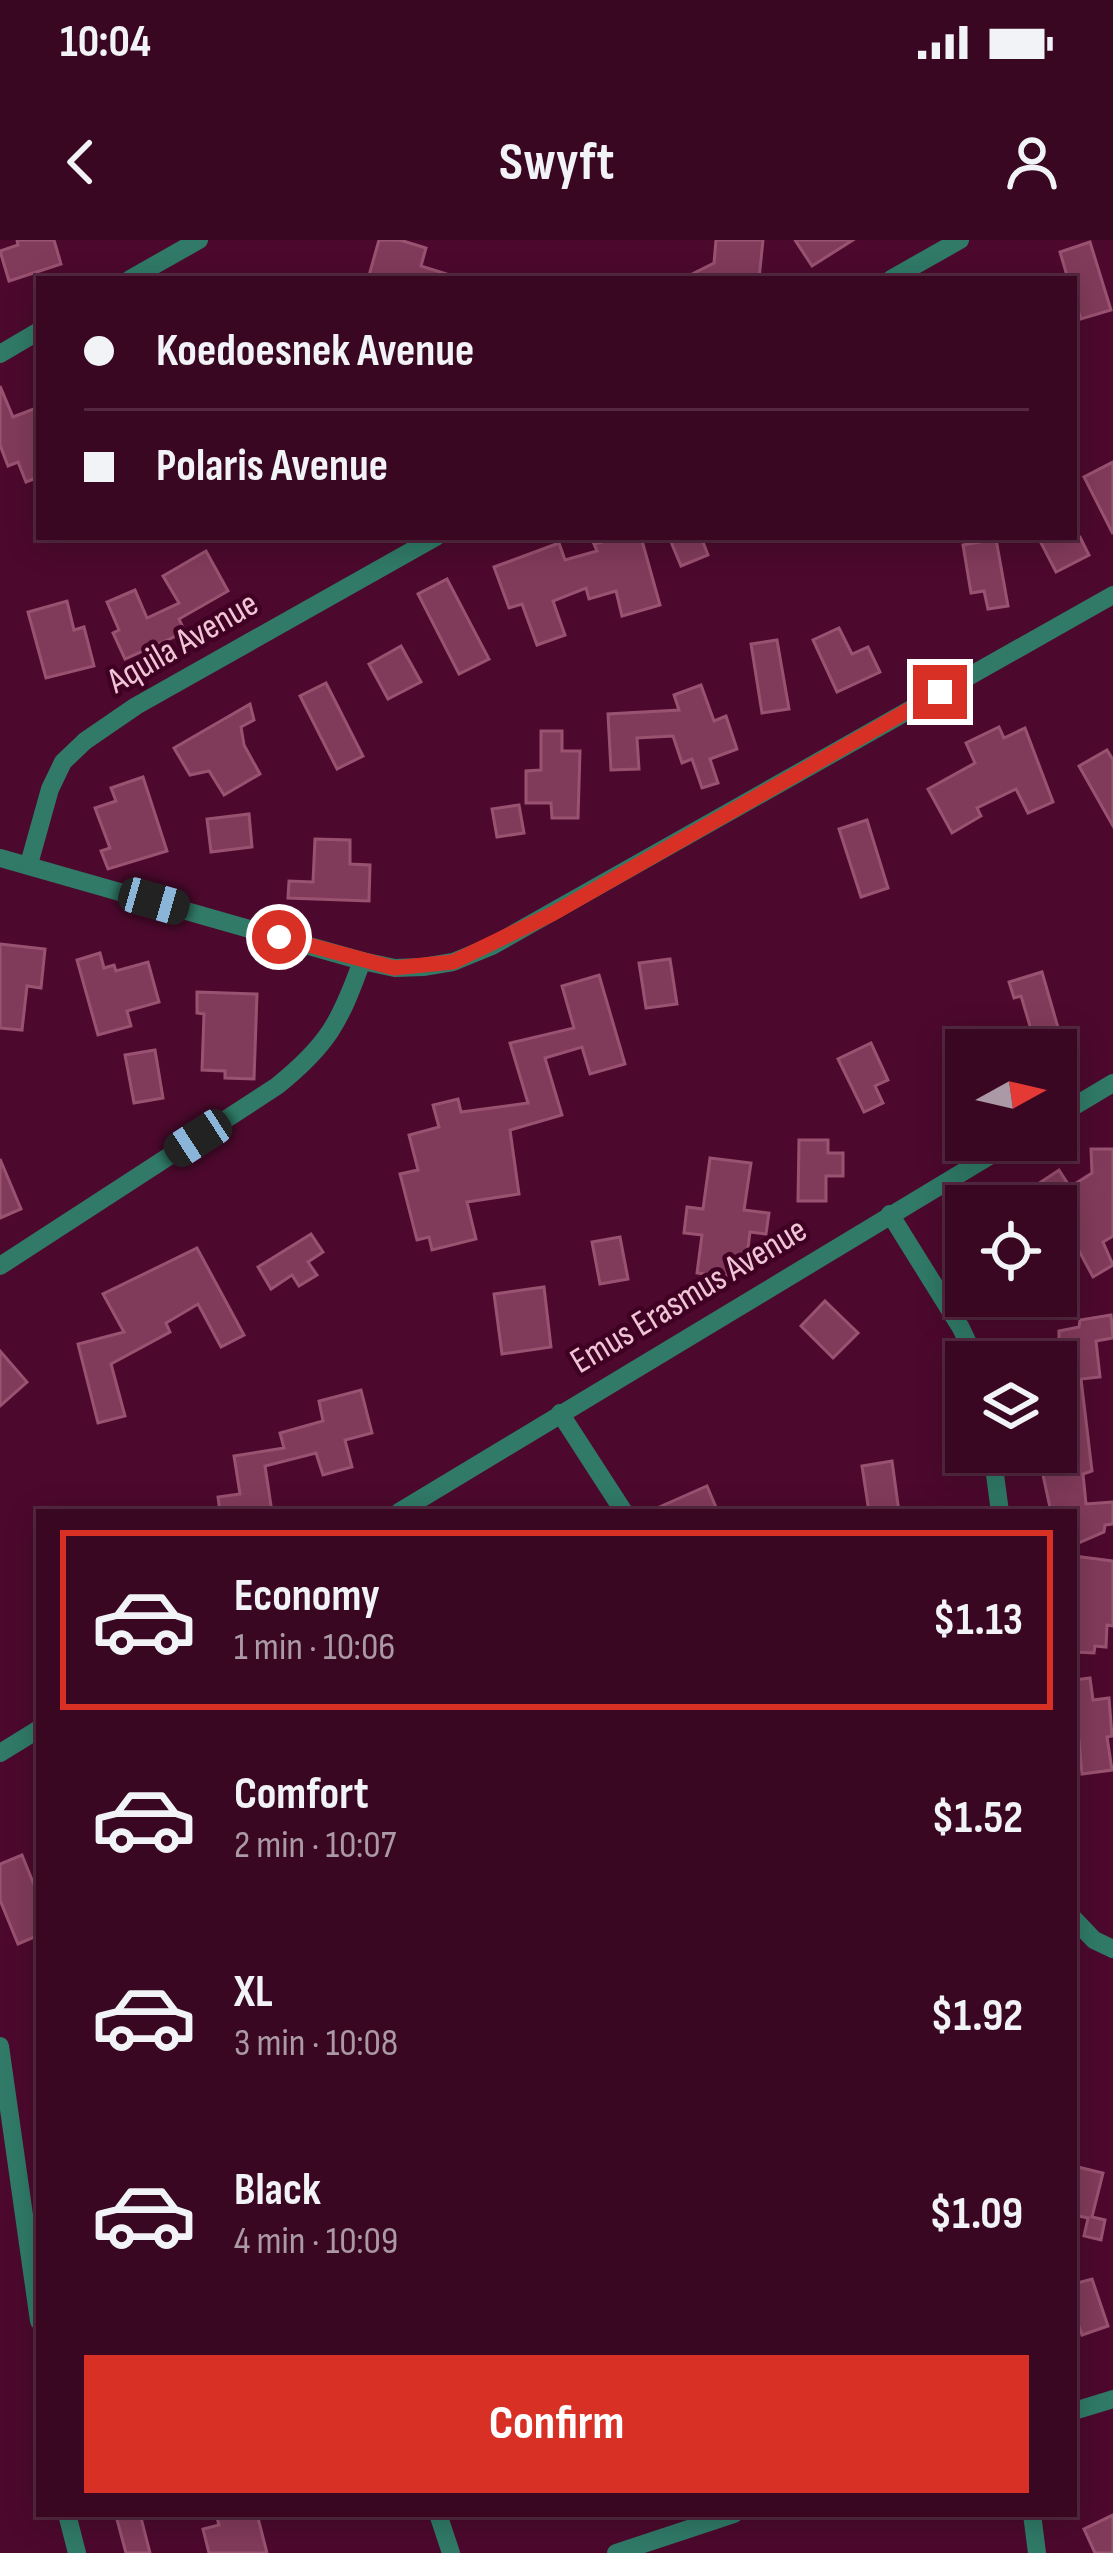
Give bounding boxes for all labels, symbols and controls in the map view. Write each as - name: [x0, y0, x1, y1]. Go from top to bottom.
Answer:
- text: 10:04: [60, 15, 151, 70]
- icon: back: [48, 129, 114, 195]
- icon: person: [999, 129, 1065, 195]
- text: Swyft: [499, 130, 614, 195]
- text: Koedoesnek Avenue: [156, 324, 474, 379]
- text: Polaris Avenue: [156, 439, 388, 494]
- street label: Aquila Avenue: [99, 583, 266, 704]
- route end: [913, 665, 967, 719]
- car: [114, 874, 194, 928]
- route start: [252, 910, 306, 964]
- north arrow: [945, 1029, 1077, 1161]
- map controls: [945, 1029, 1077, 1473]
- car: [158, 1103, 238, 1173]
- button: locate: [945, 1185, 1077, 1317]
- street label: Emus Erasmus Avenue: [563, 1209, 815, 1383]
- button: layers: [945, 1341, 1077, 1473]
- icon: car: [90, 1566, 198, 1674]
- text: Economy: [234, 1569, 380, 1624]
- text: $1.13: [933, 1593, 1023, 1648]
- text: 1 min · 10:06: [234, 1624, 395, 1671]
- icon: car: [90, 1764, 198, 1872]
- text: Comfort: [234, 1767, 369, 1822]
- text: $1.52: [932, 1791, 1023, 1846]
- text: 2 min · 10:07: [234, 1822, 396, 1869]
- icon: car: [90, 1962, 198, 2070]
- text: XL: [234, 1965, 273, 2020]
- text: $1.92: [931, 1989, 1023, 2044]
- text: 3 min · 10:08: [234, 2020, 398, 2067]
- icon: car: [90, 2160, 198, 2268]
- text: Black: [234, 2163, 321, 2218]
- text: $1.09: [929, 2187, 1023, 2242]
- text: 4 min · 10:09: [234, 2218, 398, 2265]
- button: Confirm: [84, 2355, 1029, 2493]

